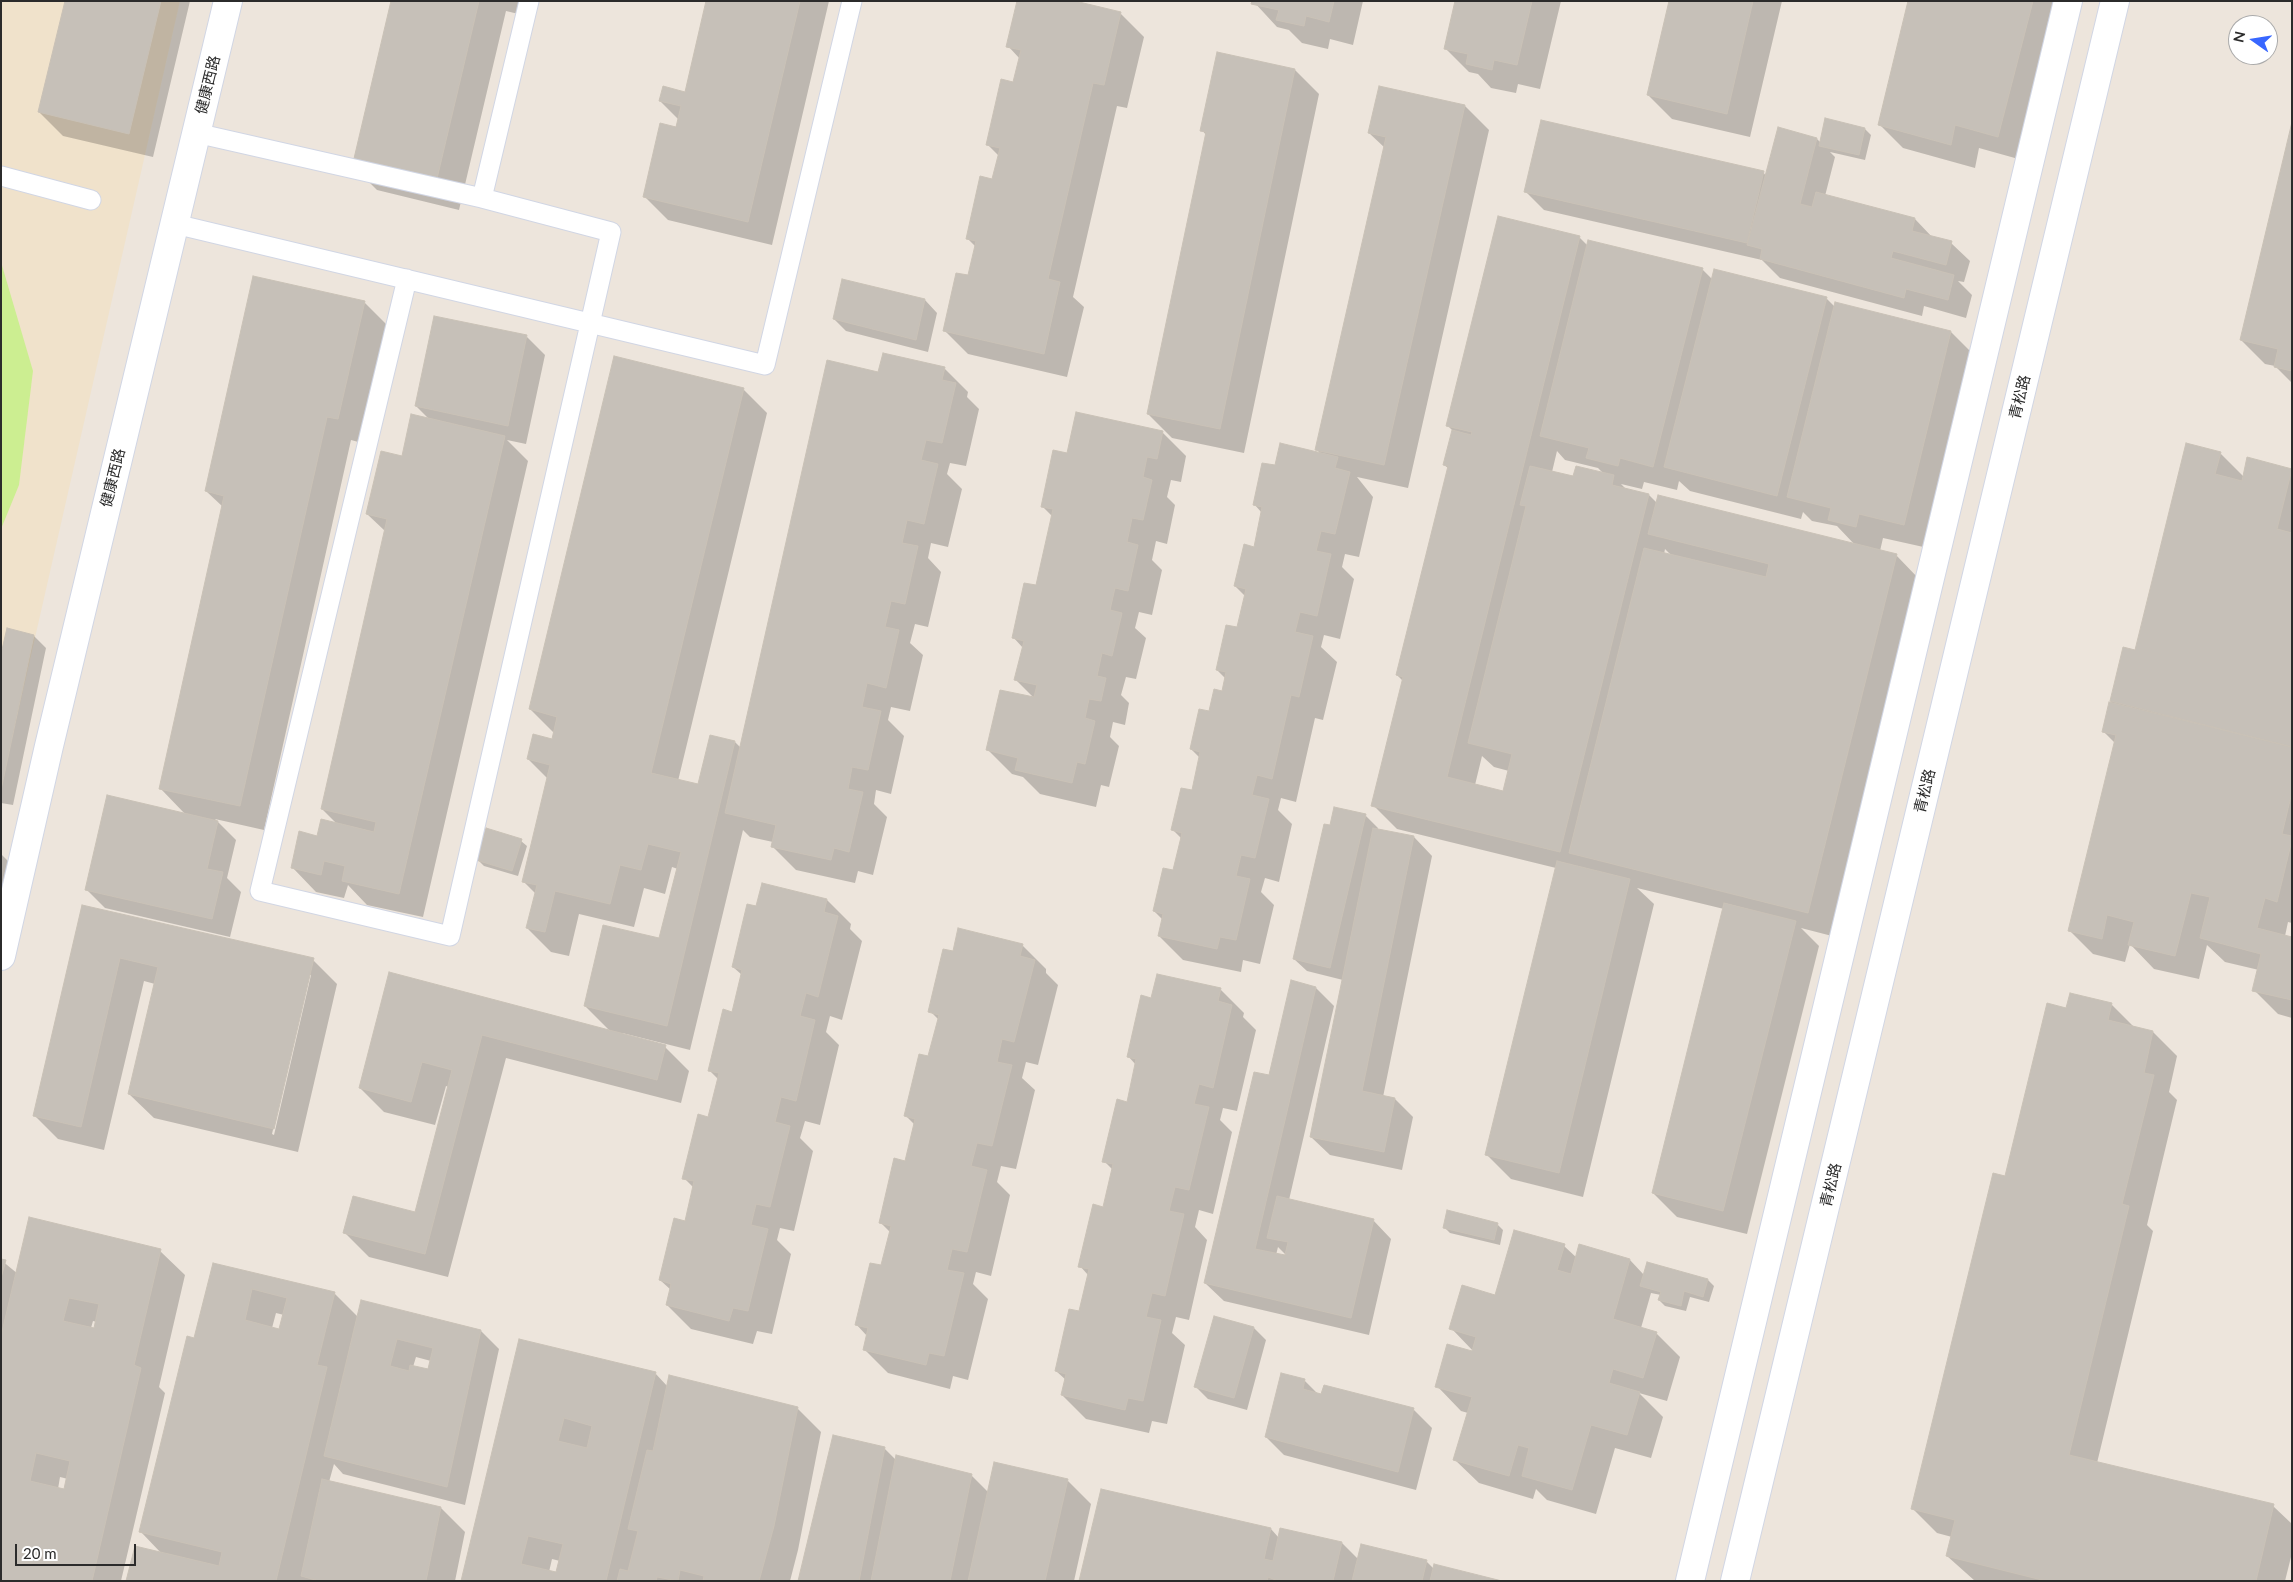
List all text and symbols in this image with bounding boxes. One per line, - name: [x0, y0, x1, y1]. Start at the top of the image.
- north arrow: [2228, 15, 2278, 65]
- text: N: [2229, 30, 2248, 44]
- street label: 健康西路: [192, 54, 224, 116]
- street label: 青松路: [2006, 373, 2034, 421]
- street label: 健康西路: [97, 447, 129, 509]
- street label: 青松路: [1911, 767, 1939, 815]
- street label: 青松路: [1817, 1161, 1845, 1209]
- scale bar: [18, 1534, 139, 1566]
- text: 20 m: [23, 1544, 57, 1562]

